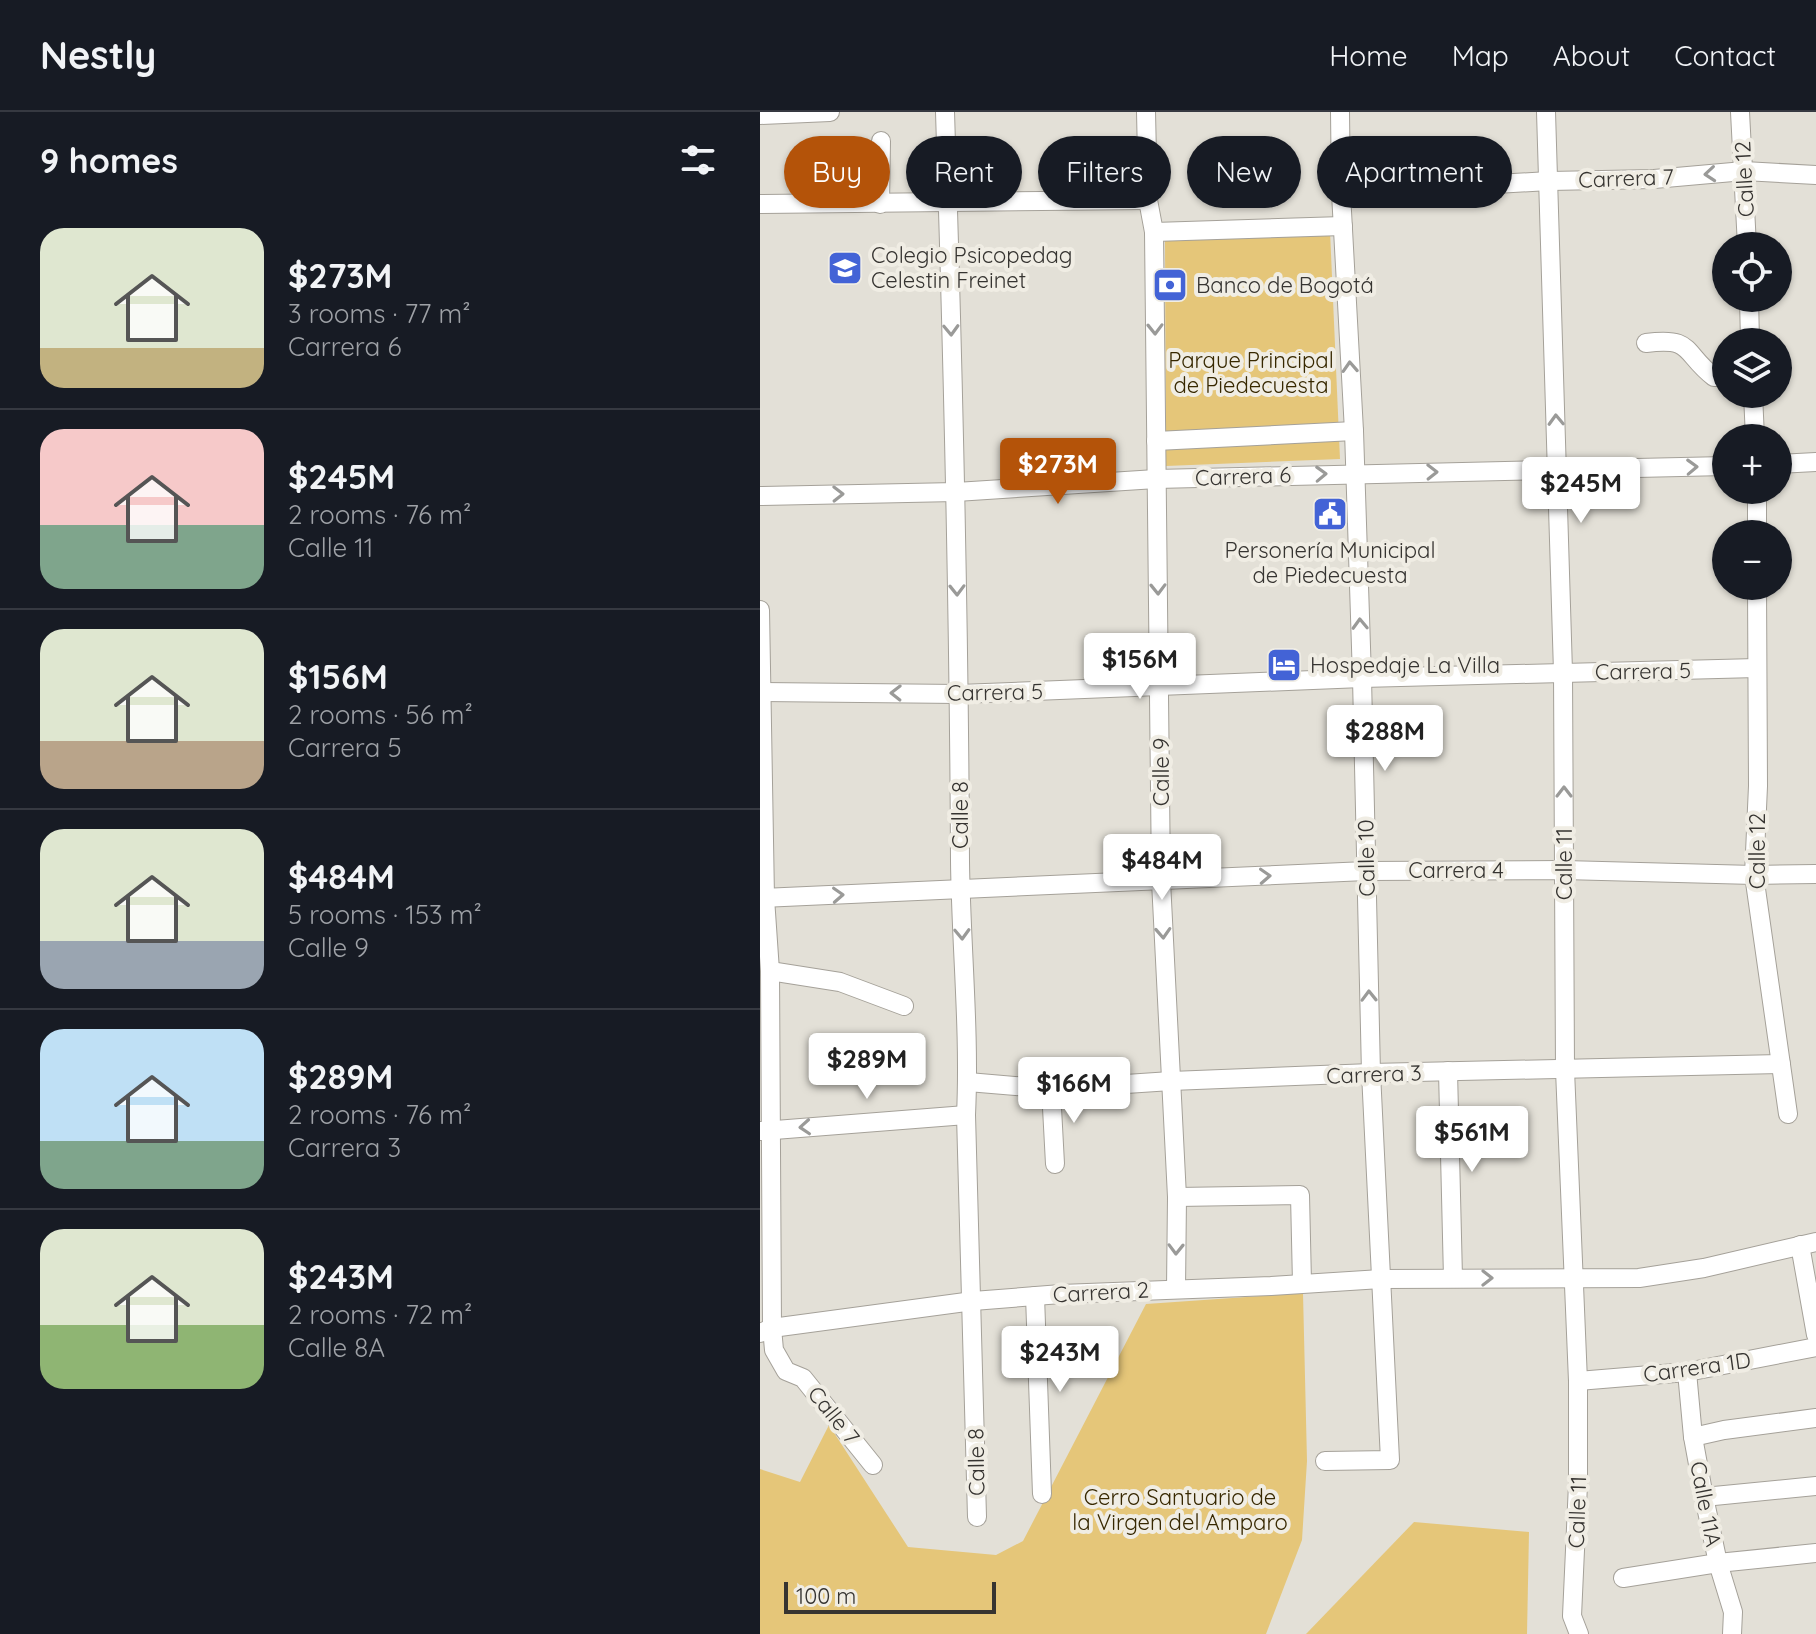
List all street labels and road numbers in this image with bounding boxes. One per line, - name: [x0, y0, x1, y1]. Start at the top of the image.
- street label: Calle 12: [1728, 140, 1760, 218]
- street label: Carrera 7: [1578, 162, 1674, 194]
- street label: Carrera 6: [1195, 460, 1292, 492]
- street label: Carrera 5: [1595, 656, 1691, 686]
- street label: Carrera 5: [947, 677, 1043, 707]
- street label: Calle 9: [1147, 738, 1175, 806]
- street label: Calle 8: [946, 781, 974, 849]
- street label: Calle 12: [1743, 813, 1771, 889]
- street label: Calle 10: [1351, 819, 1381, 897]
- street label: Calle 11: [1550, 828, 1578, 900]
- street label: Carrera 4: [1408, 856, 1504, 884]
- street label: Carrera 3: [1326, 1058, 1422, 1090]
- street label: Carrera 2: [1052, 1275, 1150, 1309]
- street label: Carrera 1D: [1642, 1346, 1752, 1388]
- street label: Calle 7: [802, 1380, 866, 1450]
- street label: Calle 8: [961, 1428, 991, 1496]
- street label: Calle 11A: [1684, 1459, 1728, 1549]
- street label: Calle 11: [1562, 1475, 1592, 1549]

